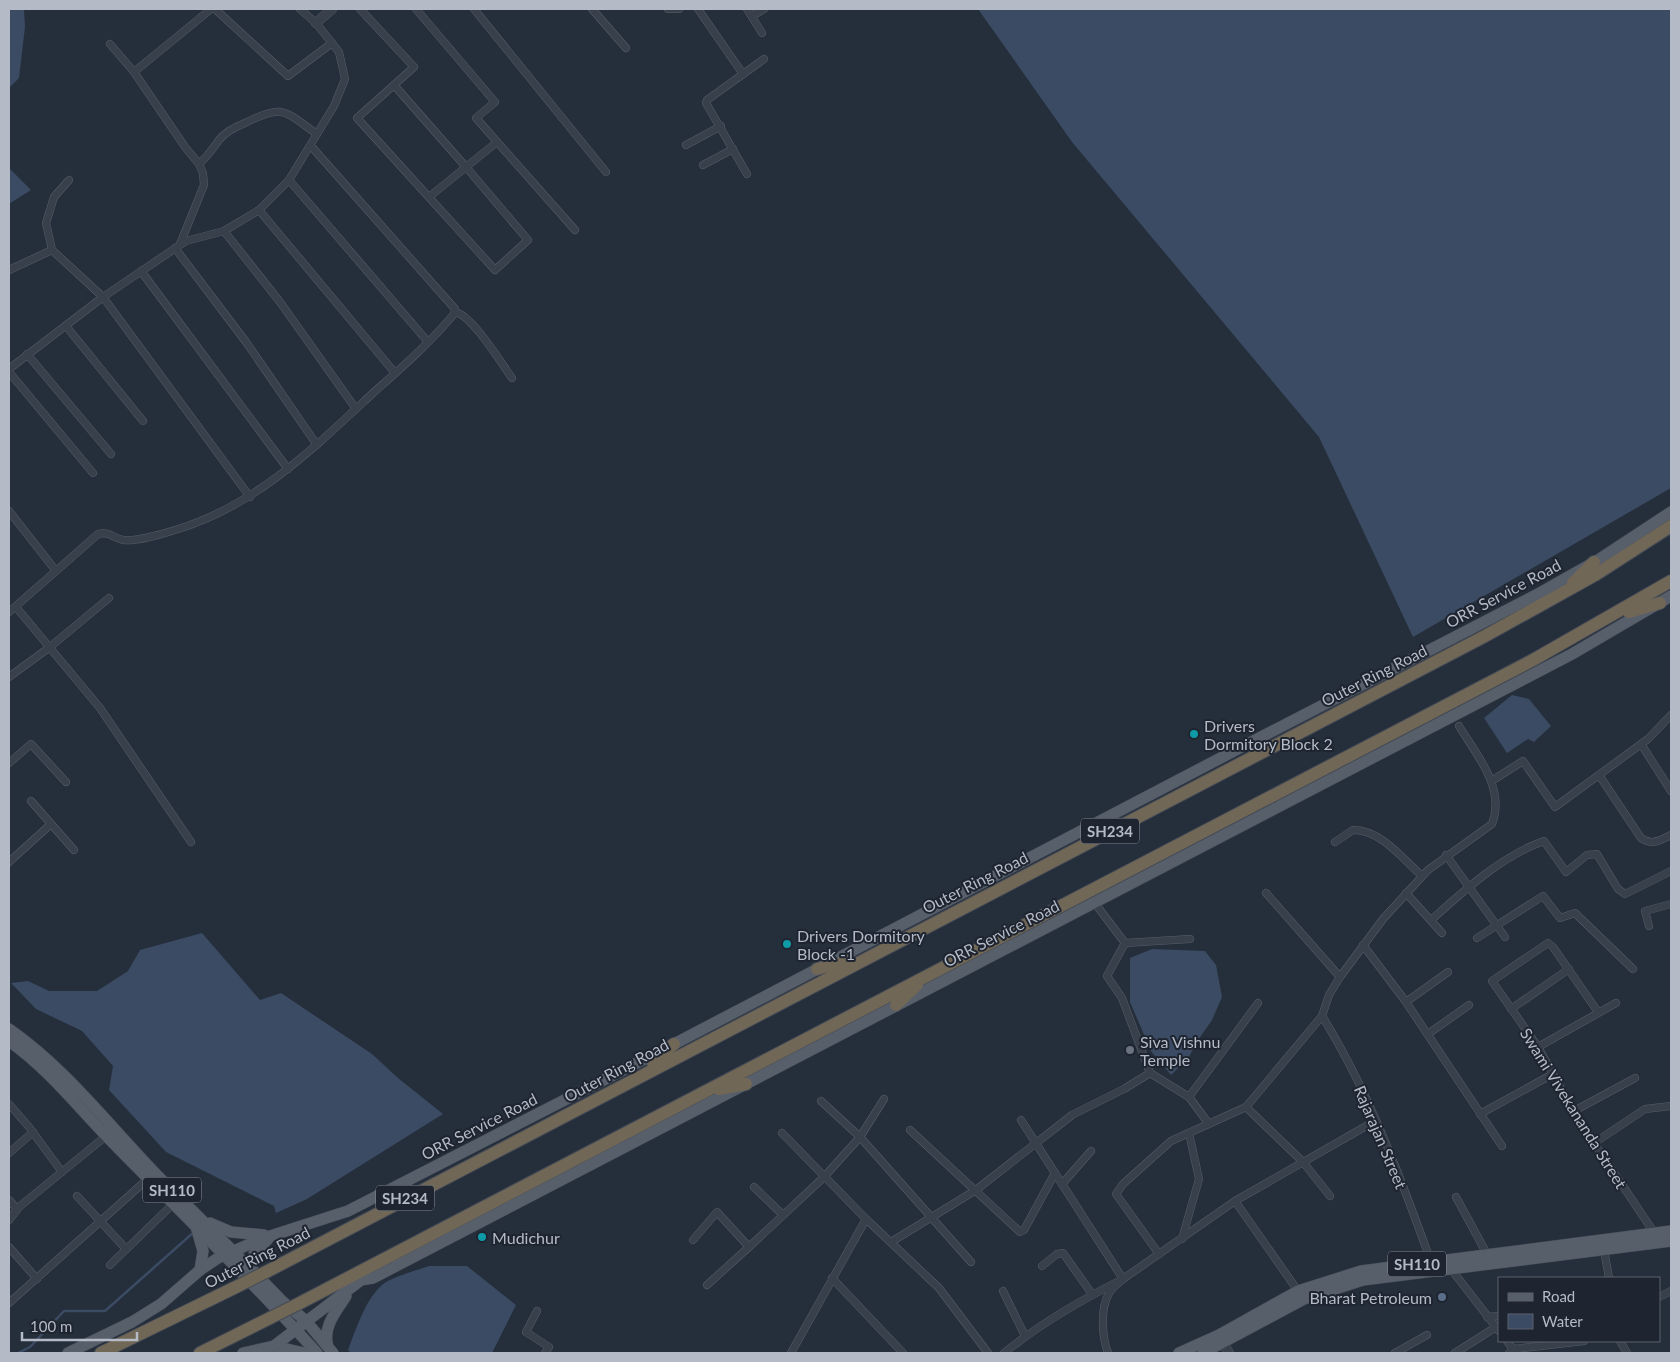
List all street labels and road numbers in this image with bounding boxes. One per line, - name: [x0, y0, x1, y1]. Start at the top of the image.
- street label: ORR Service Road: [1442, 555, 1564, 631]
- street label: Outer Ring Road: [1318, 640, 1430, 710]
- road number: SH234: [1081, 818, 1139, 844]
- street label: Outer Ring Road: [919, 847, 1031, 917]
- street label: ORR Service Road: [940, 896, 1062, 970]
- street label: Swami Vivekananda Street: [1517, 1024, 1631, 1192]
- street label: Outer Ring Road: [560, 1034, 672, 1106]
- street label: Rajarajan Street: [1351, 1083, 1411, 1192]
- street label: ORR Service Road: [418, 1089, 540, 1163]
- road number: SH110: [143, 1178, 201, 1202]
- road number: SH234: [376, 1186, 434, 1210]
- street label: Outer Ring Road: [201, 1222, 313, 1292]
- road number: SH110: [1388, 1252, 1446, 1276]

